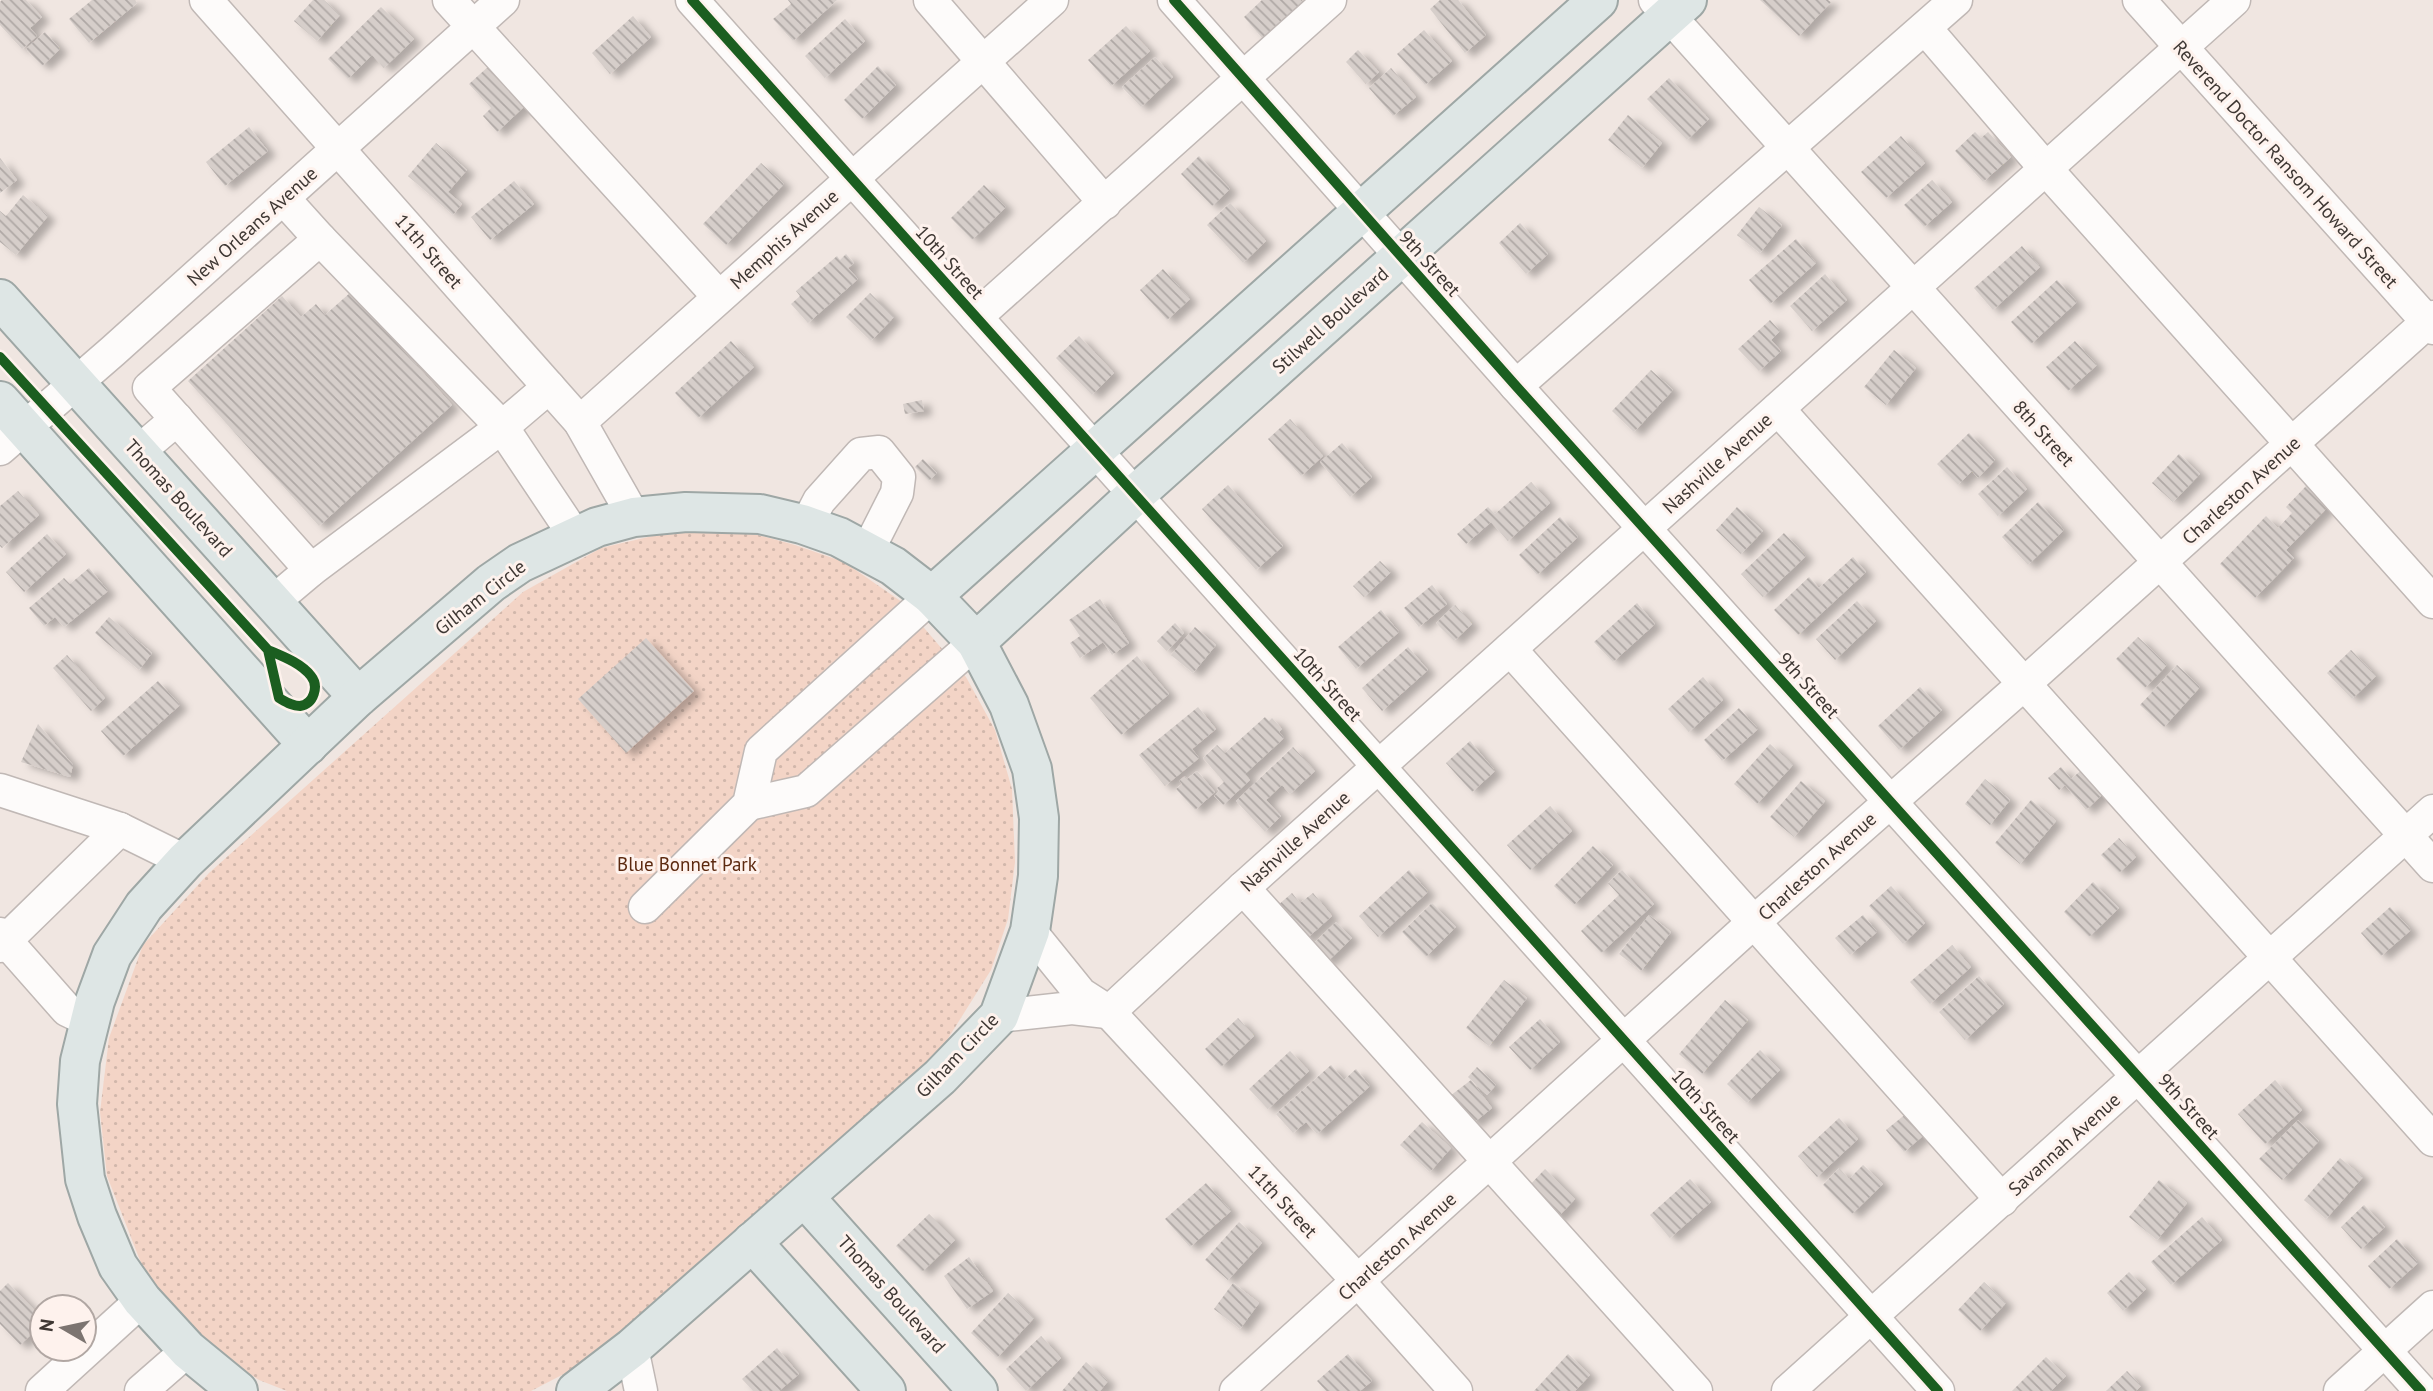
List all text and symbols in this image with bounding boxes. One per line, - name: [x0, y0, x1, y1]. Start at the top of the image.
- street label: Reverend Doctor Ransom Howard Street: [2168, 35, 2404, 293]
- street label: New Orleans Avenue: [182, 161, 322, 291]
- street label: Memphis Avenue: [725, 184, 843, 294]
- street label: 11th Street: [390, 209, 468, 294]
- street label: 10th Street: [911, 220, 990, 304]
- street label: 9th Street: [1394, 225, 1466, 301]
- street label: Stilwell Boulevard: [1267, 261, 1393, 379]
- street label: 8th Street: [2008, 395, 2080, 471]
- street label: Nashville Avenue: [1657, 407, 1777, 519]
- street label: Charleston Avenue: [2177, 431, 2305, 549]
- street label: Thomas Boulevard: [120, 434, 238, 562]
- street label: Gilham Circle: [430, 554, 530, 640]
- street label: 10th Street: [1289, 642, 1368, 726]
- street label: 9th Street: [1773, 647, 1845, 723]
- street label: Nashville Avenue: [1235, 785, 1355, 897]
- street label: Charleston Avenue: [1753, 807, 1881, 925]
- park label: Blue Bonnet Park: [617, 852, 757, 876]
- street label: Gilham Circle: [911, 1008, 1003, 1102]
- street label: 10th Street: [1667, 1064, 1746, 1148]
- street label: 9th Street: [2153, 1068, 2225, 1144]
- street label: Savannah Avenue: [2003, 1087, 2125, 1201]
- street label: 11th Street: [1243, 1159, 1323, 1243]
- street label: Charleston Avenue: [1333, 1187, 1461, 1305]
- street label: Thomas Boulevard: [833, 1230, 951, 1358]
- north arrow: [28, 1293, 98, 1363]
- text: N: [33, 1317, 59, 1333]

